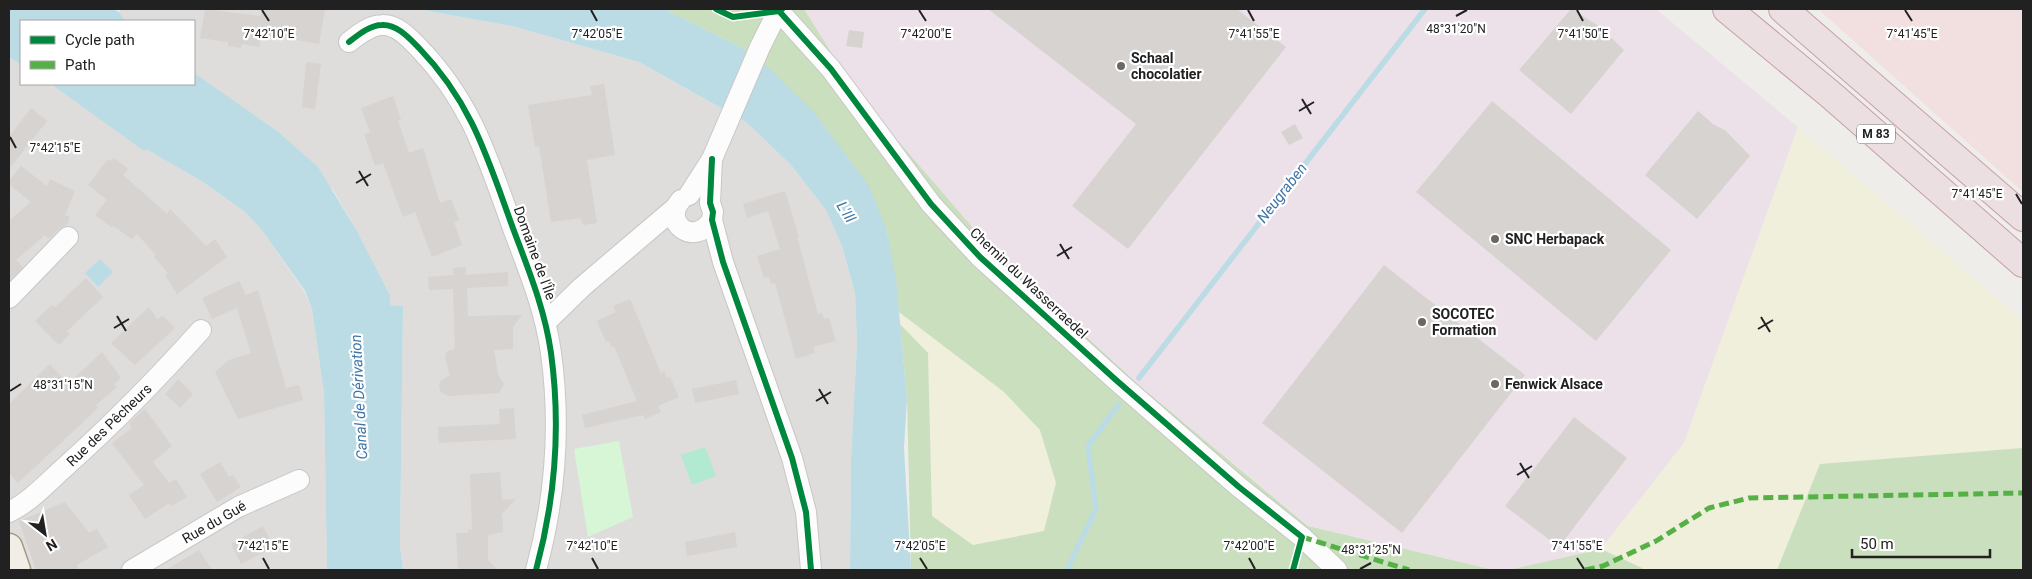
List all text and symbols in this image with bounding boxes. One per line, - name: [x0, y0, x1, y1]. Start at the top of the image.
- legend: [20, 20, 195, 85]
- text: 48°31'20"N: [1426, 22, 1486, 36]
- text: 7°42'10"E: [244, 27, 295, 41]
- text: 7°42'05"E: [572, 27, 623, 41]
- text: 7°42'00"E: [901, 27, 952, 41]
- text: 7°41'55"E: [1229, 27, 1280, 41]
- text: 7°41'50"E: [1558, 27, 1609, 41]
- text: 7°41'45"E: [1887, 27, 1938, 41]
- text: Cycle path: [65, 31, 135, 49]
- place label: Schaal chocolatier: [1131, 50, 1202, 82]
- text: Path: [65, 56, 96, 74]
- marker: Schaal chocolatier: [1115, 60, 1127, 72]
- road number: M 83: [1857, 125, 1895, 144]
- text: 7°42'15"E: [30, 141, 81, 155]
- water label: Neugraben: [1253, 160, 1311, 226]
- text: 7°41'45"E: [1952, 187, 2003, 201]
- water label: L'Ill: [833, 198, 860, 226]
- street label: Domaine de l'Île: [511, 204, 560, 302]
- street label: Chemin du Wasserraedel: [967, 224, 1091, 342]
- place label: SNC Herbapack: [1505, 231, 1605, 247]
- marker: SNC Herbapack: [1489, 233, 1501, 245]
- place label: SOCOTEC Formation: [1432, 306, 1497, 338]
- marker: SOCOTEC Formation: [1416, 316, 1428, 328]
- water label: Canal de Dérivation: [347, 334, 371, 460]
- place label: Fenwick Alsace: [1505, 376, 1603, 392]
- text: 48°31'15"N: [33, 378, 93, 392]
- marker: Fenwick Alsace: [1489, 378, 1501, 390]
- street label: Rue des Pêcheurs: [63, 380, 155, 470]
- street label: Rue du Gué: [179, 497, 249, 547]
- north arrow: [20, 509, 70, 559]
- scale bar: [1852, 526, 1990, 558]
- text: 50 m: [1860, 535, 1894, 553]
- text: N: [43, 536, 60, 555]
- text: 7°42'15"E: [238, 539, 289, 553]
- text: 7°42'10"E: [567, 539, 618, 553]
- text: 7°42'05"E: [895, 539, 946, 553]
- text: 7°42'00"E: [1224, 539, 1275, 553]
- text: 7°41'55"E: [1552, 539, 1603, 553]
- text: 48°31'25"N: [1341, 543, 1401, 557]

